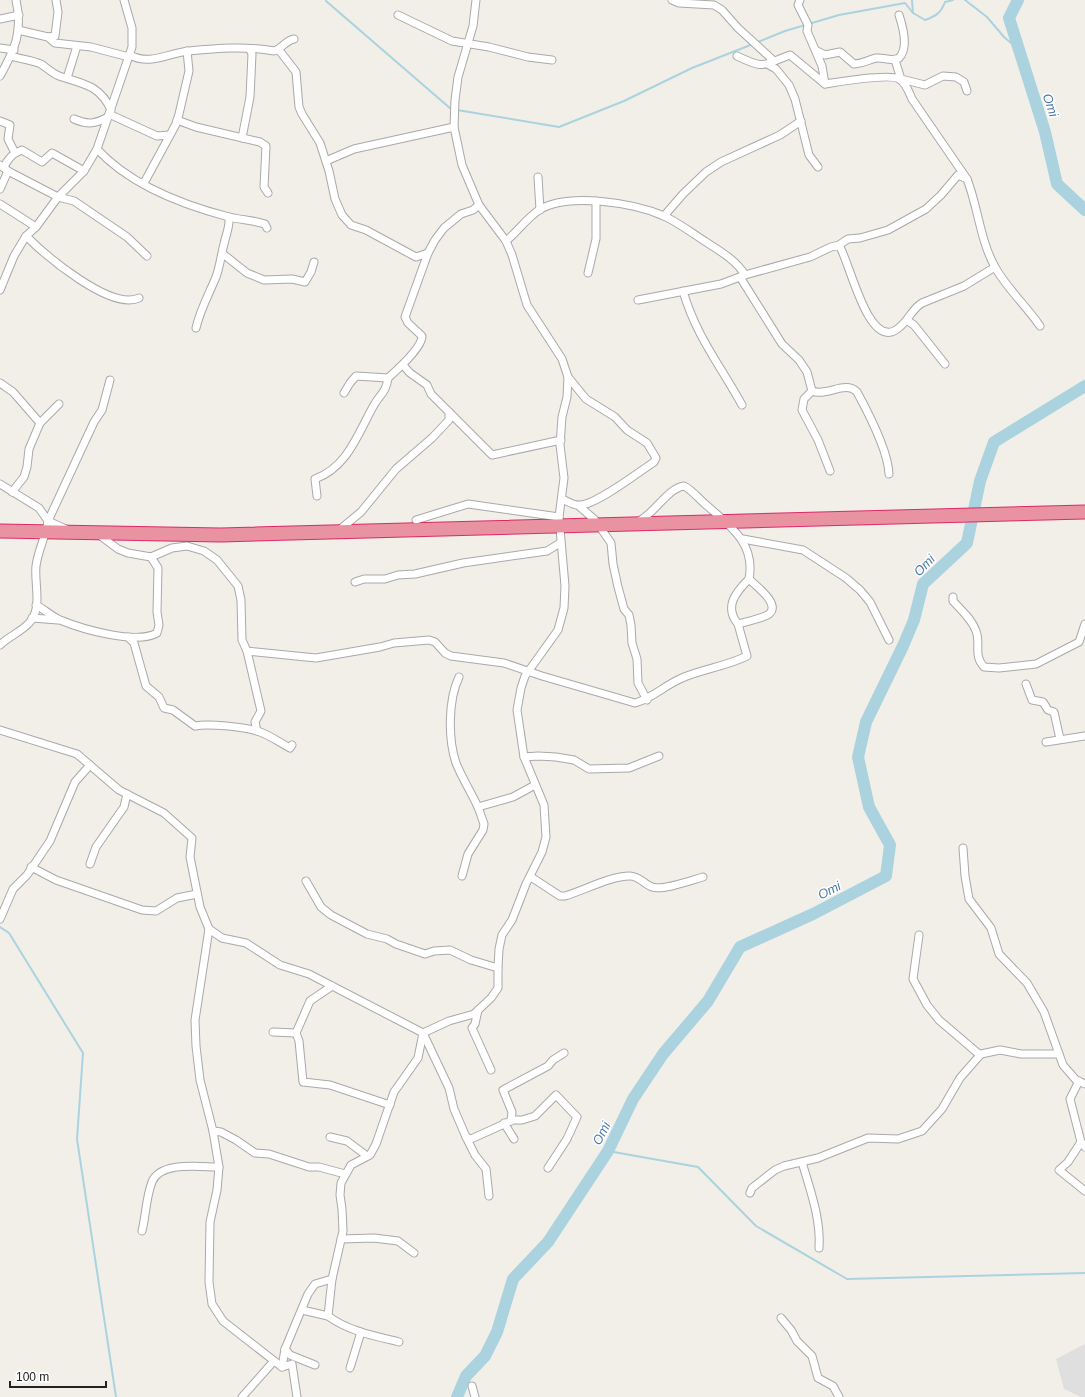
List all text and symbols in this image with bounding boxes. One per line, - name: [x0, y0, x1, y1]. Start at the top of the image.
- water label: Omi: [1040, 91, 1062, 120]
- water label: Omi: [911, 551, 939, 579]
- water label: Omi: [815, 878, 844, 903]
- water label: Omi: [589, 1118, 614, 1147]
- scale bar: [10, 1363, 106, 1389]
- text: 100 m: [16, 1370, 49, 1384]

